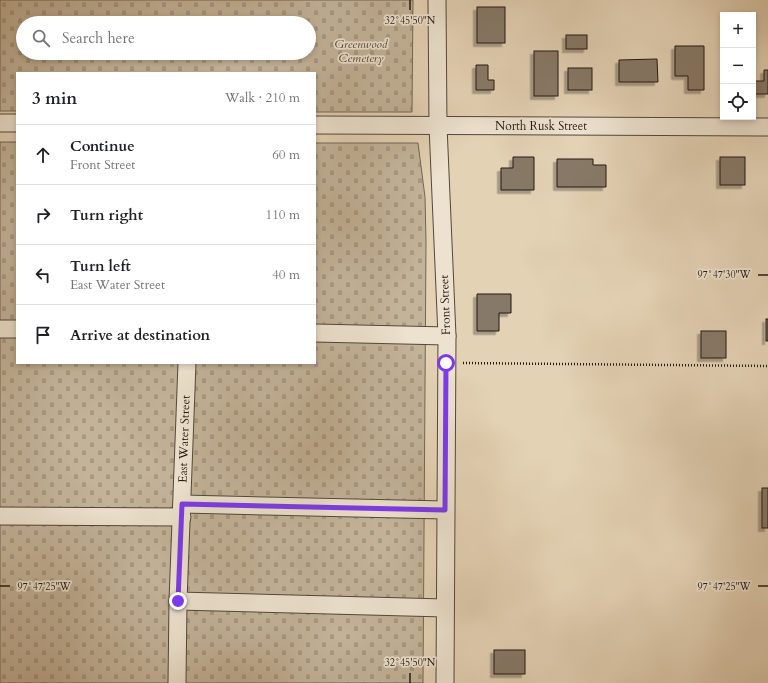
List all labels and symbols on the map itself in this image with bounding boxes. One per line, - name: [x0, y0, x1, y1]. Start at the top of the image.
- text: 32°45'50"N: [385, 14, 436, 28]
- park label: Greenwood Cemetery: [334, 36, 389, 66]
- street label: North Rusk Street: [495, 118, 587, 134]
- text: 97°47'30"W: [697, 268, 752, 282]
- street label: Front Street: [436, 274, 454, 335]
- route start: [437, 354, 455, 372]
- street label: East Water Street: [174, 395, 194, 483]
- text: 97°47'25"W: [17, 580, 72, 594]
- text: 97°47'25"W: [697, 580, 752, 594]
- route end: [169, 592, 187, 610]
- text: 32°45'50"N: [385, 656, 436, 670]

